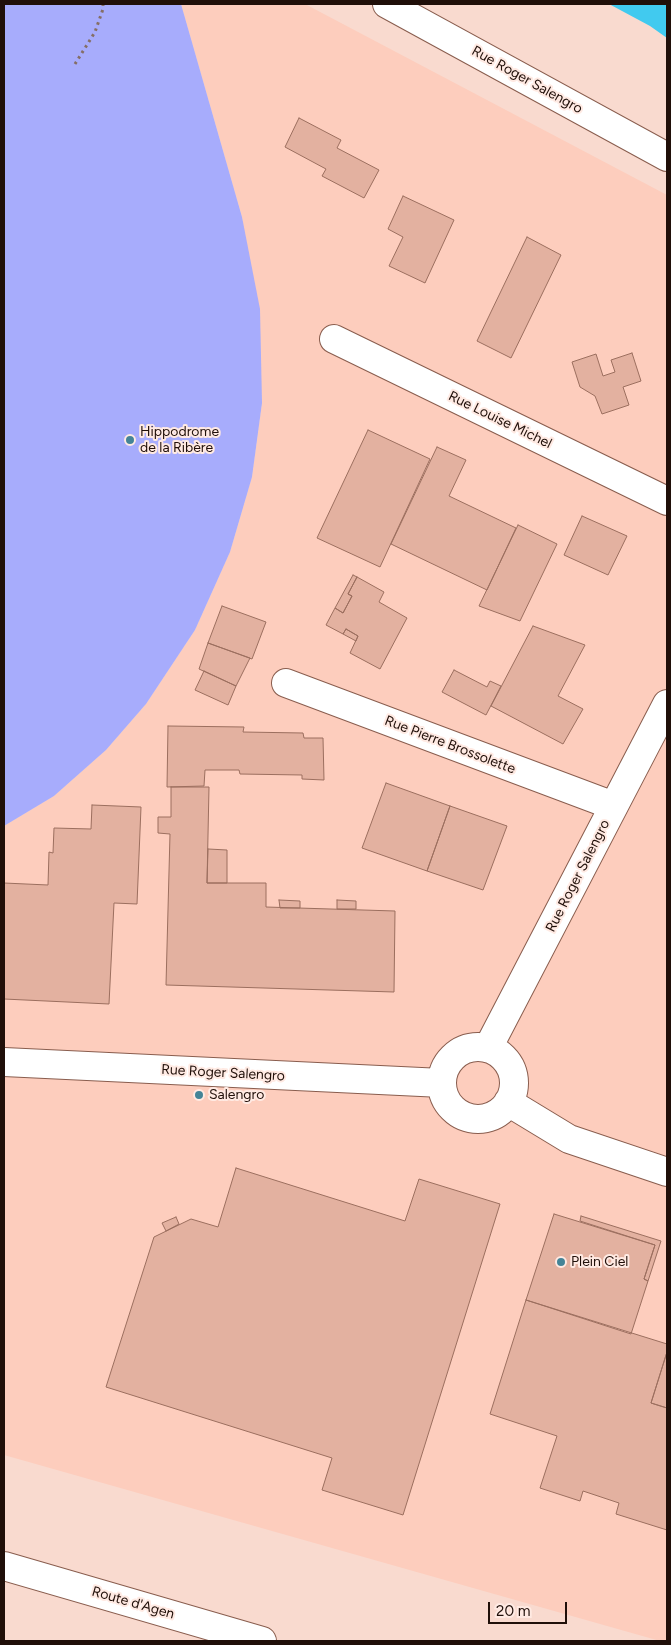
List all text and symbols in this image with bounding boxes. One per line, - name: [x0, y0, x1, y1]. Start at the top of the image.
- street label: Rue Roger Salengro: [469, 43, 585, 117]
- street label: Rue Louise Michel: [446, 388, 554, 452]
- place label: Hippodrome de la Ribère: [140, 424, 219, 457]
- marker: Hippodrome de la Ribère: [124, 434, 136, 446]
- street label: Rue Pierre Brossolette: [382, 712, 518, 778]
- street label: Rue Roger Salengro: [542, 817, 614, 935]
- street label: Rue Roger Salengro: [161, 1061, 285, 1085]
- place label: Salengro: [209, 1087, 264, 1103]
- marker: Salengro: [193, 1089, 205, 1101]
- place label: Plein Ciel: [571, 1254, 628, 1270]
- marker: Plein Ciel: [555, 1256, 567, 1268]
- street label: Route d'Agen: [90, 1583, 176, 1623]
- scale bar: [491, 1592, 570, 1624]
- text: 20 m: [496, 1602, 530, 1620]

